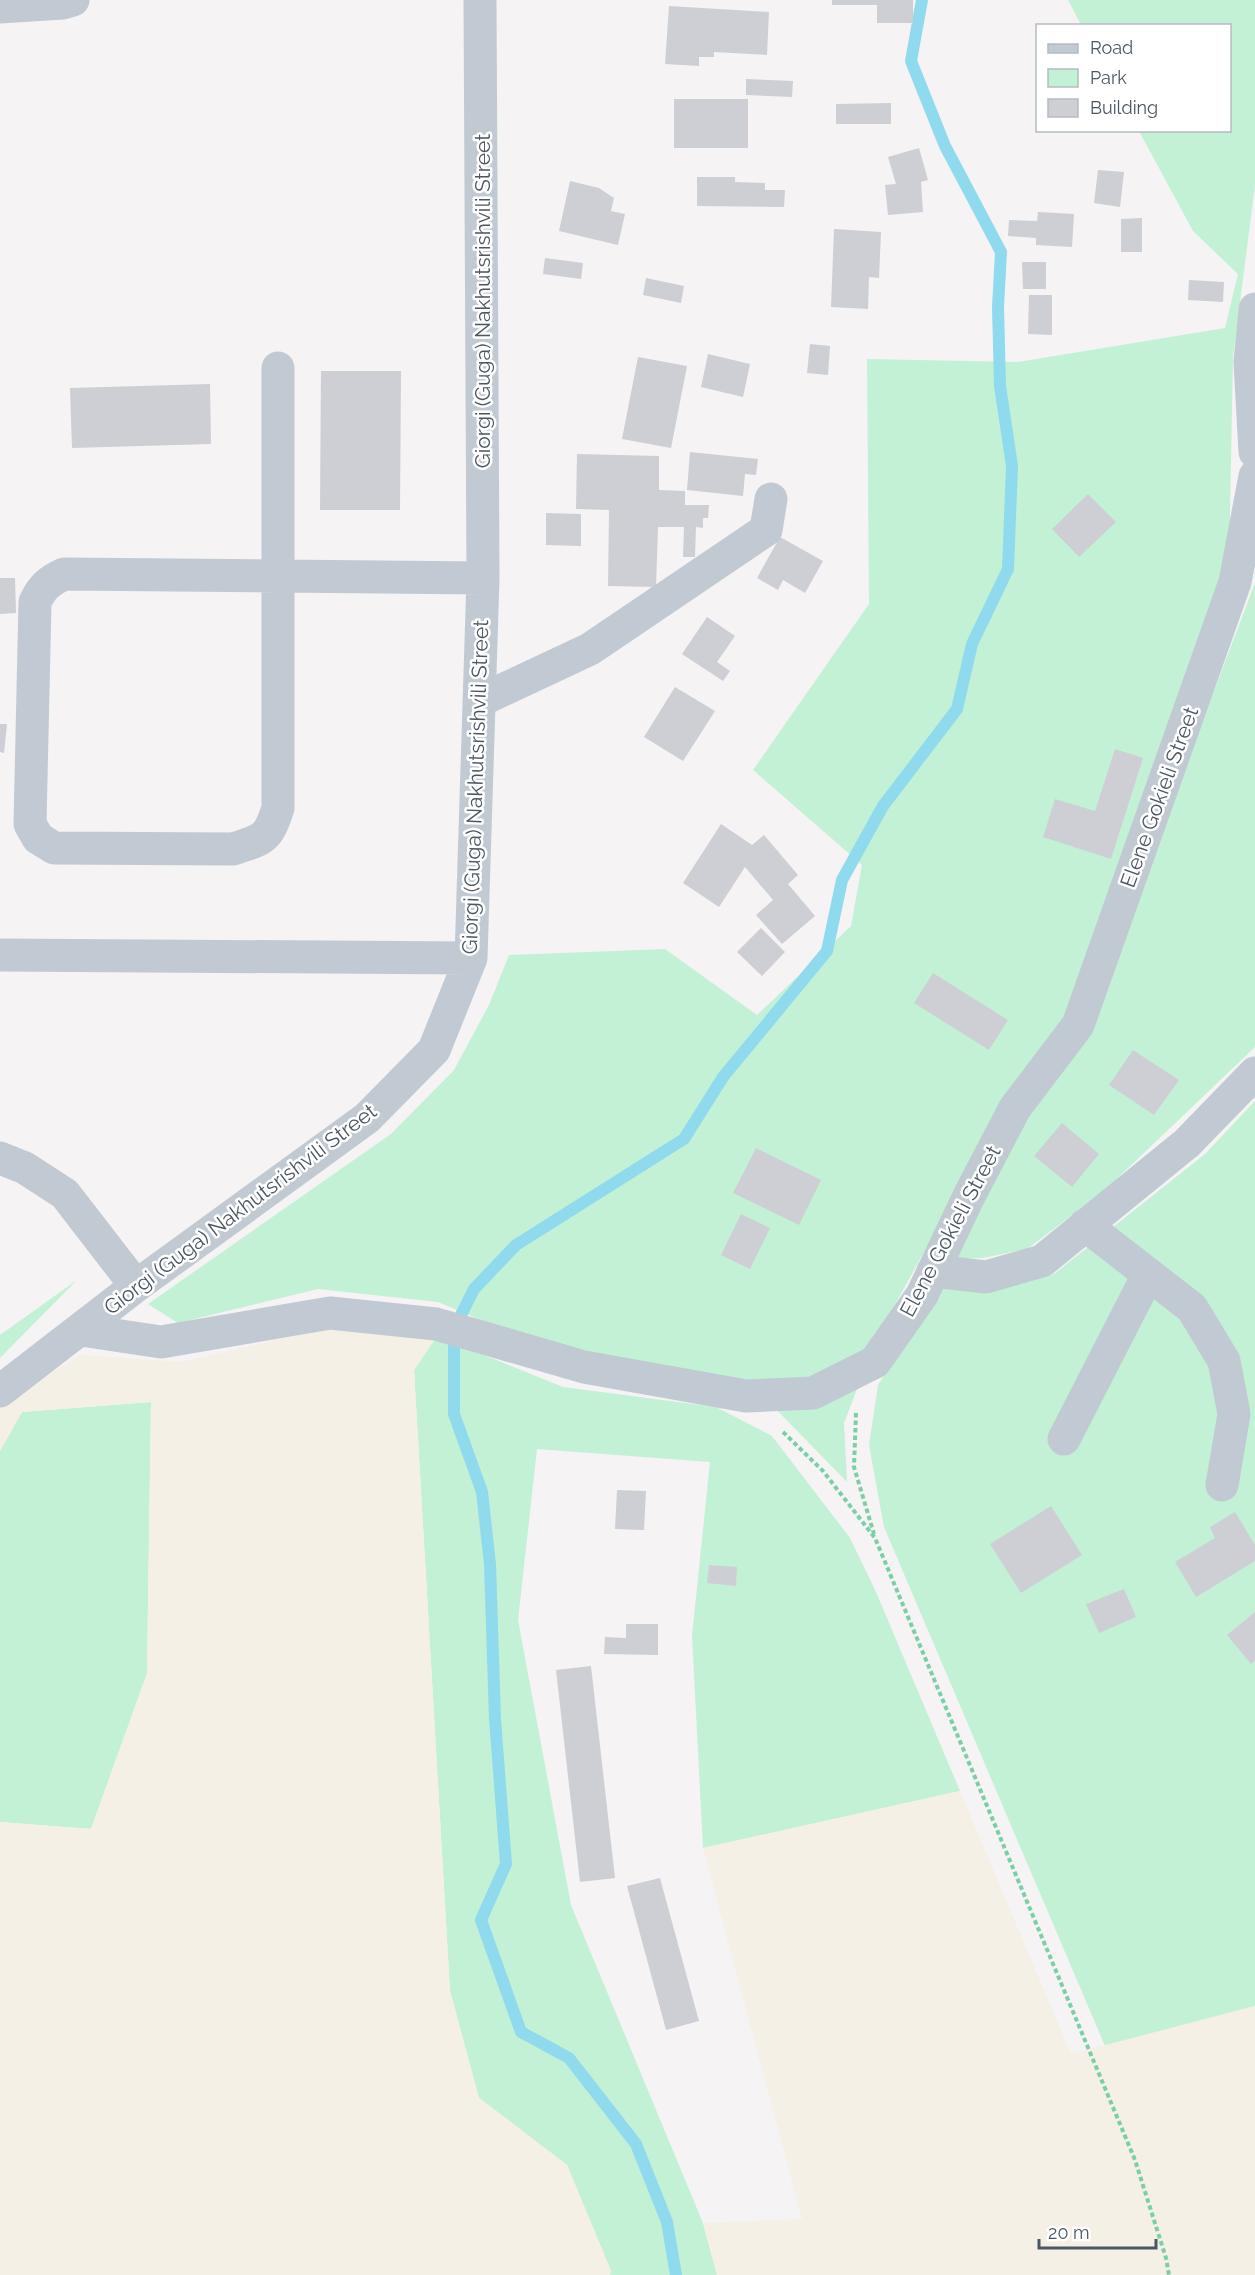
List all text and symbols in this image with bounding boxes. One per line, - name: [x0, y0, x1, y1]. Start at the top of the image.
- legend: [1036, 24, 1231, 132]
- text: Road: [1090, 37, 1133, 58]
- text: Park: [1090, 67, 1127, 88]
- text: Building: [1090, 97, 1158, 118]
- street label: Giorgi (Guga) Nakhutsrishvili Street: [470, 134, 495, 468]
- street label: Giorgi (Guga) Nakhutsrishvili Street: [457, 619, 493, 955]
- street label: Elene Gokieli Street: [1115, 703, 1203, 891]
- street label: Giorgi (Guga) Nakhutsrishvili Street: [99, 1098, 381, 1320]
- street label: Elene Gokieli Street: [894, 1141, 1006, 1321]
- scale bar: [1039, 2212, 1156, 2250]
- text: 20 m: [1048, 2222, 1090, 2243]

